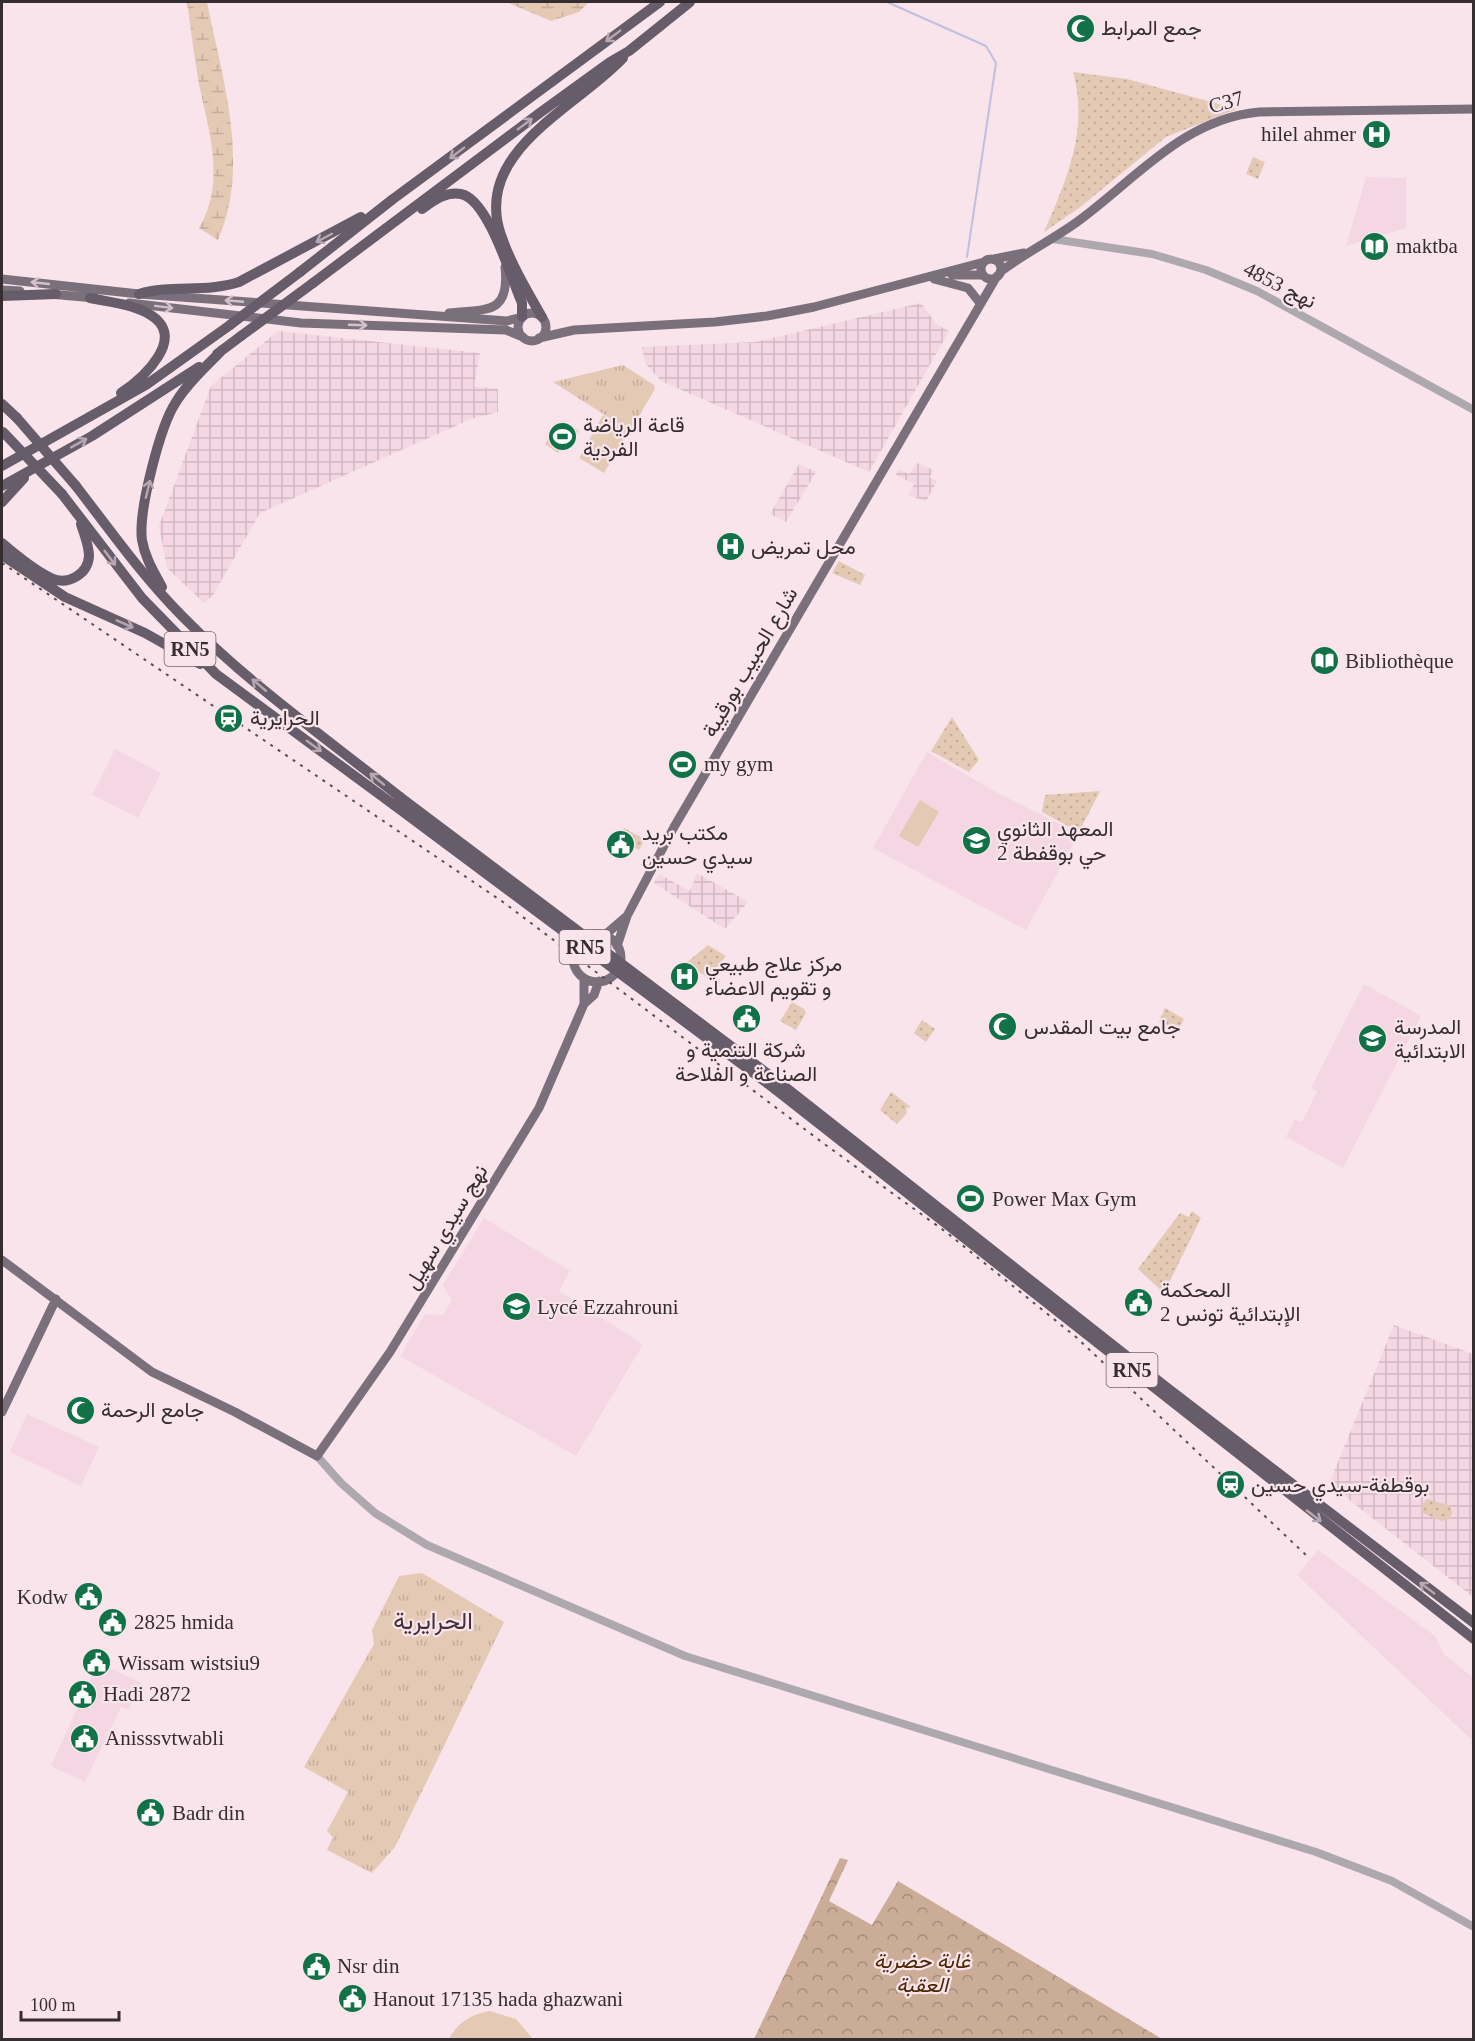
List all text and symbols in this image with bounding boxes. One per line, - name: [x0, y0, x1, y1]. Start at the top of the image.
- mosque icon: جمع المرابط: [1064, 12, 1096, 44]
- place label: جمع المرابط: [1101, 16, 1202, 42]
- one-way arrow: [606, 30, 622, 43]
- street label: C37: [1206, 86, 1246, 118]
- one-way arrow: [516, 118, 532, 131]
- hospital icon: hilel ahmer: [1361, 118, 1393, 150]
- place label: hilel ahmer: [1261, 122, 1356, 146]
- one-way arrow: [449, 146, 465, 159]
- library icon: maktba: [1359, 230, 1391, 262]
- one-way arrow: [316, 232, 333, 244]
- place label: maktba: [1396, 234, 1458, 258]
- street label: نهج 4853: [1239, 257, 1320, 315]
- one-way arrow: [30, 277, 50, 288]
- one-way arrow: [224, 296, 244, 307]
- one-way arrow: [154, 302, 173, 313]
- one-way arrow: [348, 319, 368, 331]
- place label: قاعة الرياضة الفردية: [583, 413, 685, 462]
- sports icon: قاعة الرياضة الفردية: [546, 421, 578, 453]
- one-way arrow: [70, 437, 87, 449]
- one-way arrow: [143, 480, 155, 499]
- hospital icon: محل تمريض: [714, 531, 746, 563]
- place label: محل تمريض: [751, 535, 856, 560]
- one-way arrow: [104, 549, 116, 565]
- street label: شارع الحبيب بورقيبة: [697, 583, 804, 742]
- one-way arrow: [116, 619, 134, 630]
- road number: RN5: [164, 632, 216, 666]
- library icon: Bibliothèque: [1308, 645, 1340, 677]
- place label: Bibliothèque: [1345, 649, 1454, 673]
- one-way arrow: [252, 678, 267, 692]
- station icon: الحرايرية: [213, 702, 245, 734]
- place label: الحرايرية: [250, 706, 320, 731]
- one-way arrow: [306, 739, 322, 752]
- sports icon: my gym: [667, 748, 699, 780]
- place label: my gym: [704, 752, 773, 776]
- one-way arrow: [369, 773, 385, 786]
- place label: المعهد الثانوي حي بوقفطة 2: [997, 817, 1113, 870]
- place label: مكتب بريد سيدي حسين: [642, 821, 753, 874]
- school or university icon: المعهد الثانوي حي بوقفطة 2: [960, 825, 992, 857]
- public building icon: مكتب بريد سيدي حسين: [605, 829, 637, 861]
- road number: RN5: [560, 930, 610, 964]
- place label: مركز علاج طبيعي و تقويم الاعضاء: [705, 952, 842, 1002]
- hospital icon: مركز علاج طبيعي و تقويم الاعضاء: [668, 960, 700, 992]
- public building icon: شركة التنمية و الصناعة و الفلاحة: [730, 1003, 762, 1035]
- mosque icon: جامع بيت المقدس: [987, 1011, 1019, 1043]
- place label: جامع بيت المقدس: [1024, 1015, 1181, 1041]
- place label: المدرسة الابتدائية: [1394, 1015, 1466, 1063]
- school or university icon: المدرسة الابتدائية: [1357, 1023, 1389, 1055]
- place label: شركة التنمية و الصناعة و الفلاحة: [675, 1038, 817, 1087]
- street label: نهج سيدي سهيل: [399, 1160, 497, 1296]
- sports icon: Power Max Gym: [955, 1183, 987, 1215]
- place label: Power Max Gym: [992, 1187, 1137, 1211]
- place label: المحكمة الإبتدائية تونس 2: [1160, 1278, 1300, 1328]
- public building icon: المحكمة الإبتدائية تونس 2: [1123, 1286, 1155, 1318]
- school or university icon: Lycé Ezzahrouni: [500, 1291, 532, 1323]
- place label: Lycé Ezzahrouni: [537, 1295, 679, 1319]
- road number: RN5: [1106, 1353, 1158, 1387]
- mosque icon: جامع الرحمة: [64, 1394, 96, 1426]
- place label: جامع الرحمة: [101, 1398, 204, 1424]
- station icon: بوقطفة-سيدي حسين: [1214, 1469, 1246, 1501]
- place label: بوقطفة-سيدي حسين: [1251, 1473, 1429, 1502]
- one-way arrow: [1306, 1509, 1322, 1522]
- public building icon: Kodw: [73, 1581, 105, 1613]
- one-way arrow: [1419, 1581, 1435, 1594]
- place label: Kodw: [17, 1585, 69, 1609]
- public building icon: 2825 hmida: [97, 1606, 129, 1638]
- district label: الحرايرية: [393, 1608, 473, 1636]
- place label: 2825 hmida: [134, 1610, 234, 1634]
- public building icon: Wissam wistsiu9: [81, 1647, 113, 1679]
- place label: Wissam wistsiu9: [118, 1651, 260, 1675]
- public building icon: Hadi 2872: [66, 1678, 98, 1710]
- place label: Hadi 2872: [103, 1682, 191, 1706]
- public building icon: Anisssvtwabli: [68, 1722, 100, 1754]
- place label: Anisssvtwabli: [105, 1726, 224, 1750]
- public building icon: Badr din: [135, 1797, 167, 1829]
- place label: Badr din: [172, 1801, 245, 1825]
- park label: غابة حضرية العقبة: [874, 1949, 971, 1997]
- public building icon: Nsr din: [300, 1950, 332, 1982]
- place label: Nsr din: [337, 1954, 400, 1978]
- public building icon: Hanout 17135 hada ghazwani: [336, 1983, 368, 2015]
- scale bar: [21, 1984, 118, 2022]
- place label: Hanout 17135 hada ghazwani: [373, 1987, 623, 2011]
- text: 100 m: [30, 1995, 76, 2015]

